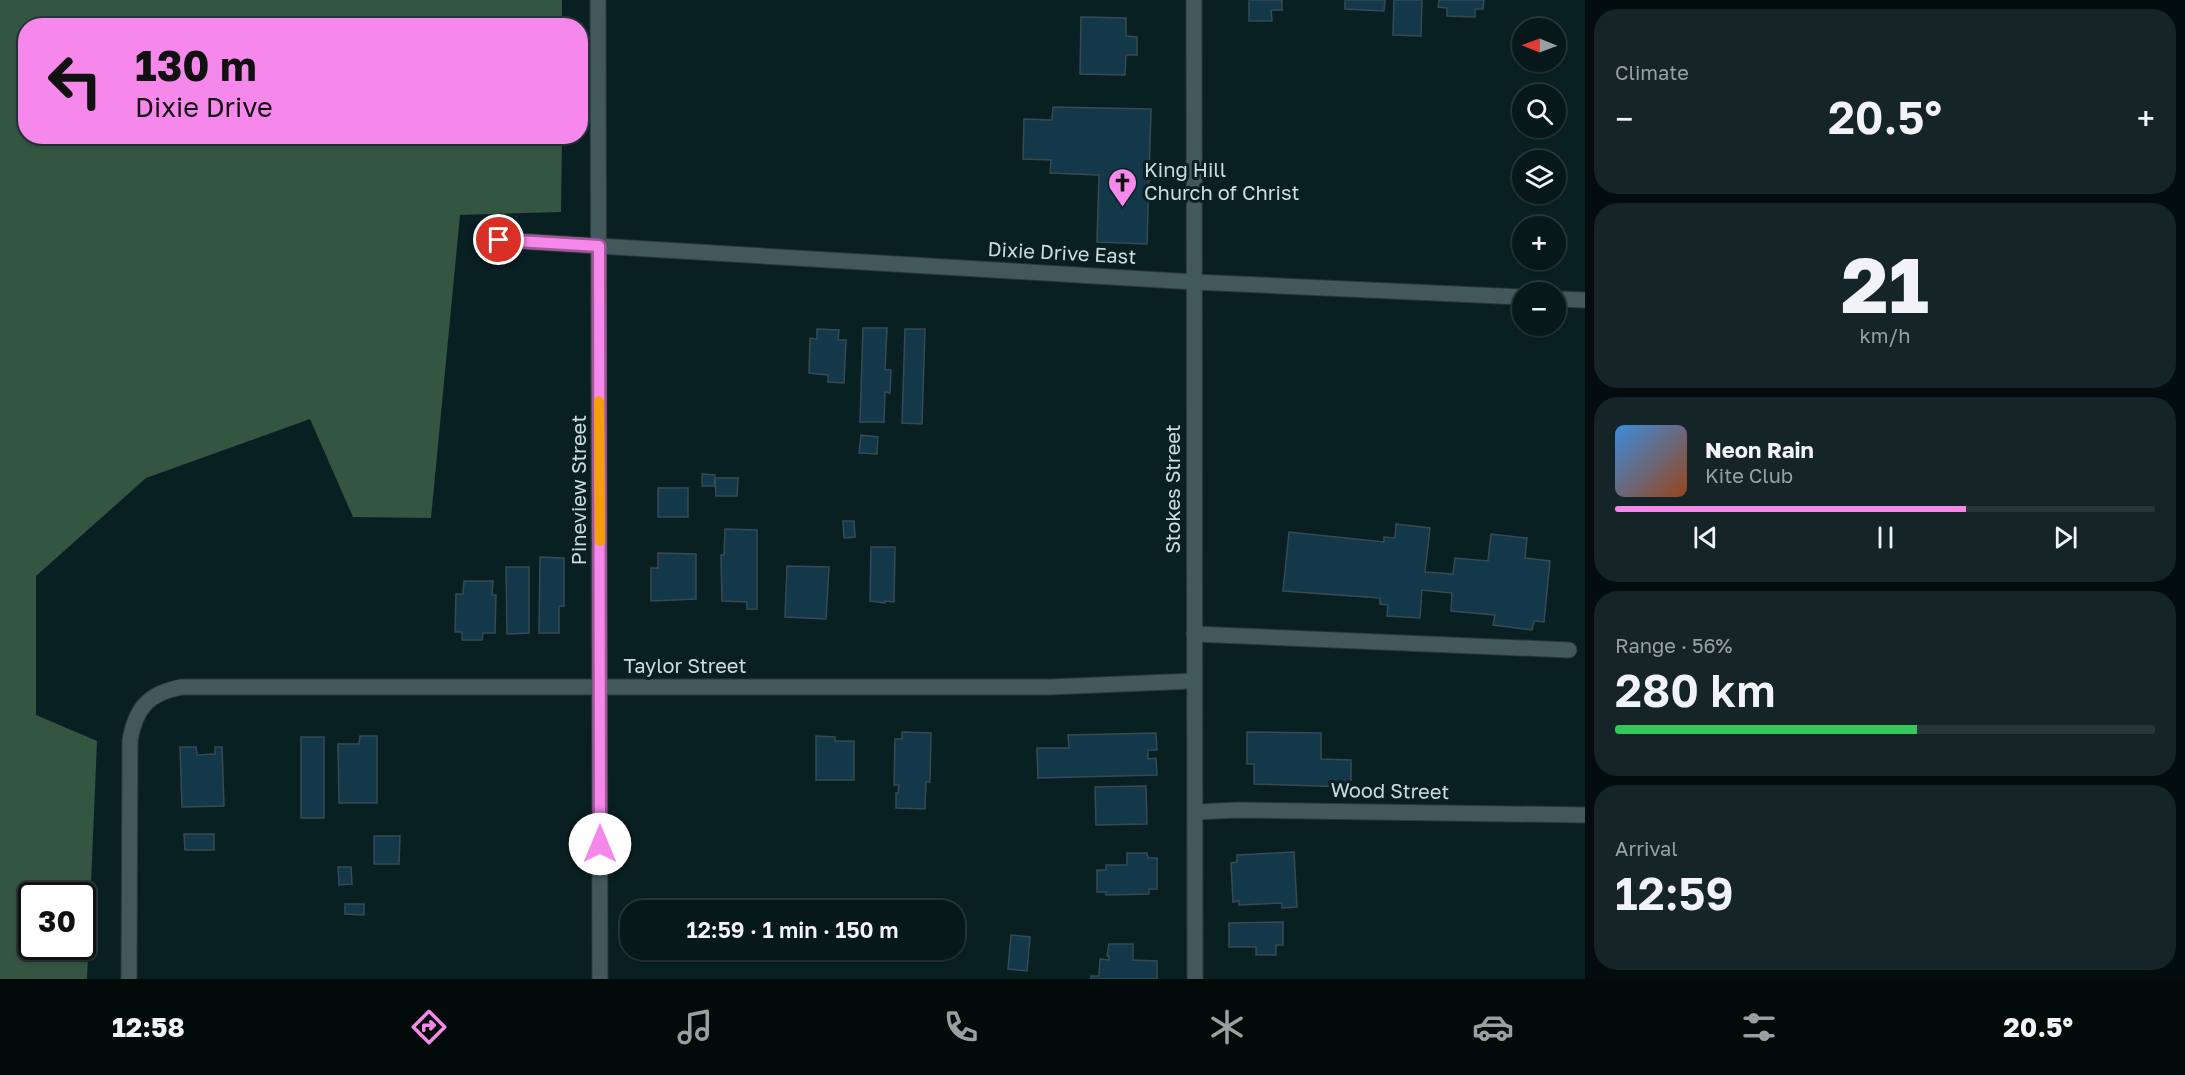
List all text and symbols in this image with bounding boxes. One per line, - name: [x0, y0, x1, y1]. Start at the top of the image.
- north arrow: [1512, 18, 1566, 72]
- map controls: [1512, 18, 1566, 336]
- text: 130 m: [135, 40, 257, 90]
- icon: left: [36, 42, 114, 120]
- text: Climate: [1615, 60, 1689, 84]
- button: search: [1512, 84, 1566, 138]
- text: 20.5°: [1828, 90, 1942, 144]
- text: Dixie Drive: [135, 91, 273, 123]
- text: −: [1615, 99, 1633, 138]
- text: +: [2137, 99, 2155, 138]
- button: layers: [1512, 150, 1566, 204]
- place label: King Hill Church of Christ: [1144, 157, 1300, 204]
- church icon: King Hill Church of Christ: [1107, 166, 1139, 208]
- pin: [473, 214, 524, 265]
- button: +: [1512, 216, 1566, 270]
- icon: arrive: [482, 223, 515, 256]
- street label: Dixie Drive East: [987, 236, 1137, 268]
- text: 21: [1841, 237, 1929, 330]
- button: −: [1512, 282, 1566, 336]
- text: km/h: [1860, 323, 1910, 347]
- street label: Pineview Street: [566, 415, 590, 565]
- street label: Stokes Street: [1160, 424, 1184, 554]
- text: Neon Rain: [1705, 436, 1814, 463]
- text: Kite Club: [1705, 463, 1793, 487]
- icon: previous: [1689, 521, 1722, 554]
- icon: pause: [1869, 521, 1902, 554]
- icon: next: [2049, 521, 2082, 554]
- text: Range · 56%: [1615, 633, 1732, 657]
- street label: Taylor Street: [624, 653, 746, 677]
- text: 280 km: [1615, 663, 1776, 717]
- street label: Wood Street: [1330, 777, 1450, 803]
- position arrow: [568, 812, 632, 876]
- text: Arrival: [1615, 836, 1678, 860]
- text: 12:59: [1615, 866, 1734, 920]
- speed limit sign: 30: [18, 882, 96, 960]
- text: 12:59 · 1 min · 150 m: [687, 916, 898, 943]
- icon: directions: [408, 1006, 450, 1048]
- icon: music: [674, 1006, 716, 1048]
- icon: phone: [940, 1006, 982, 1048]
- icon: climate: [1206, 1006, 1248, 1048]
- icon: car: [1472, 1006, 1514, 1048]
- icon: filters: [1738, 1006, 1780, 1048]
- text: 12:58: [112, 1011, 185, 1043]
- text: 20.5°: [2003, 1011, 2073, 1043]

